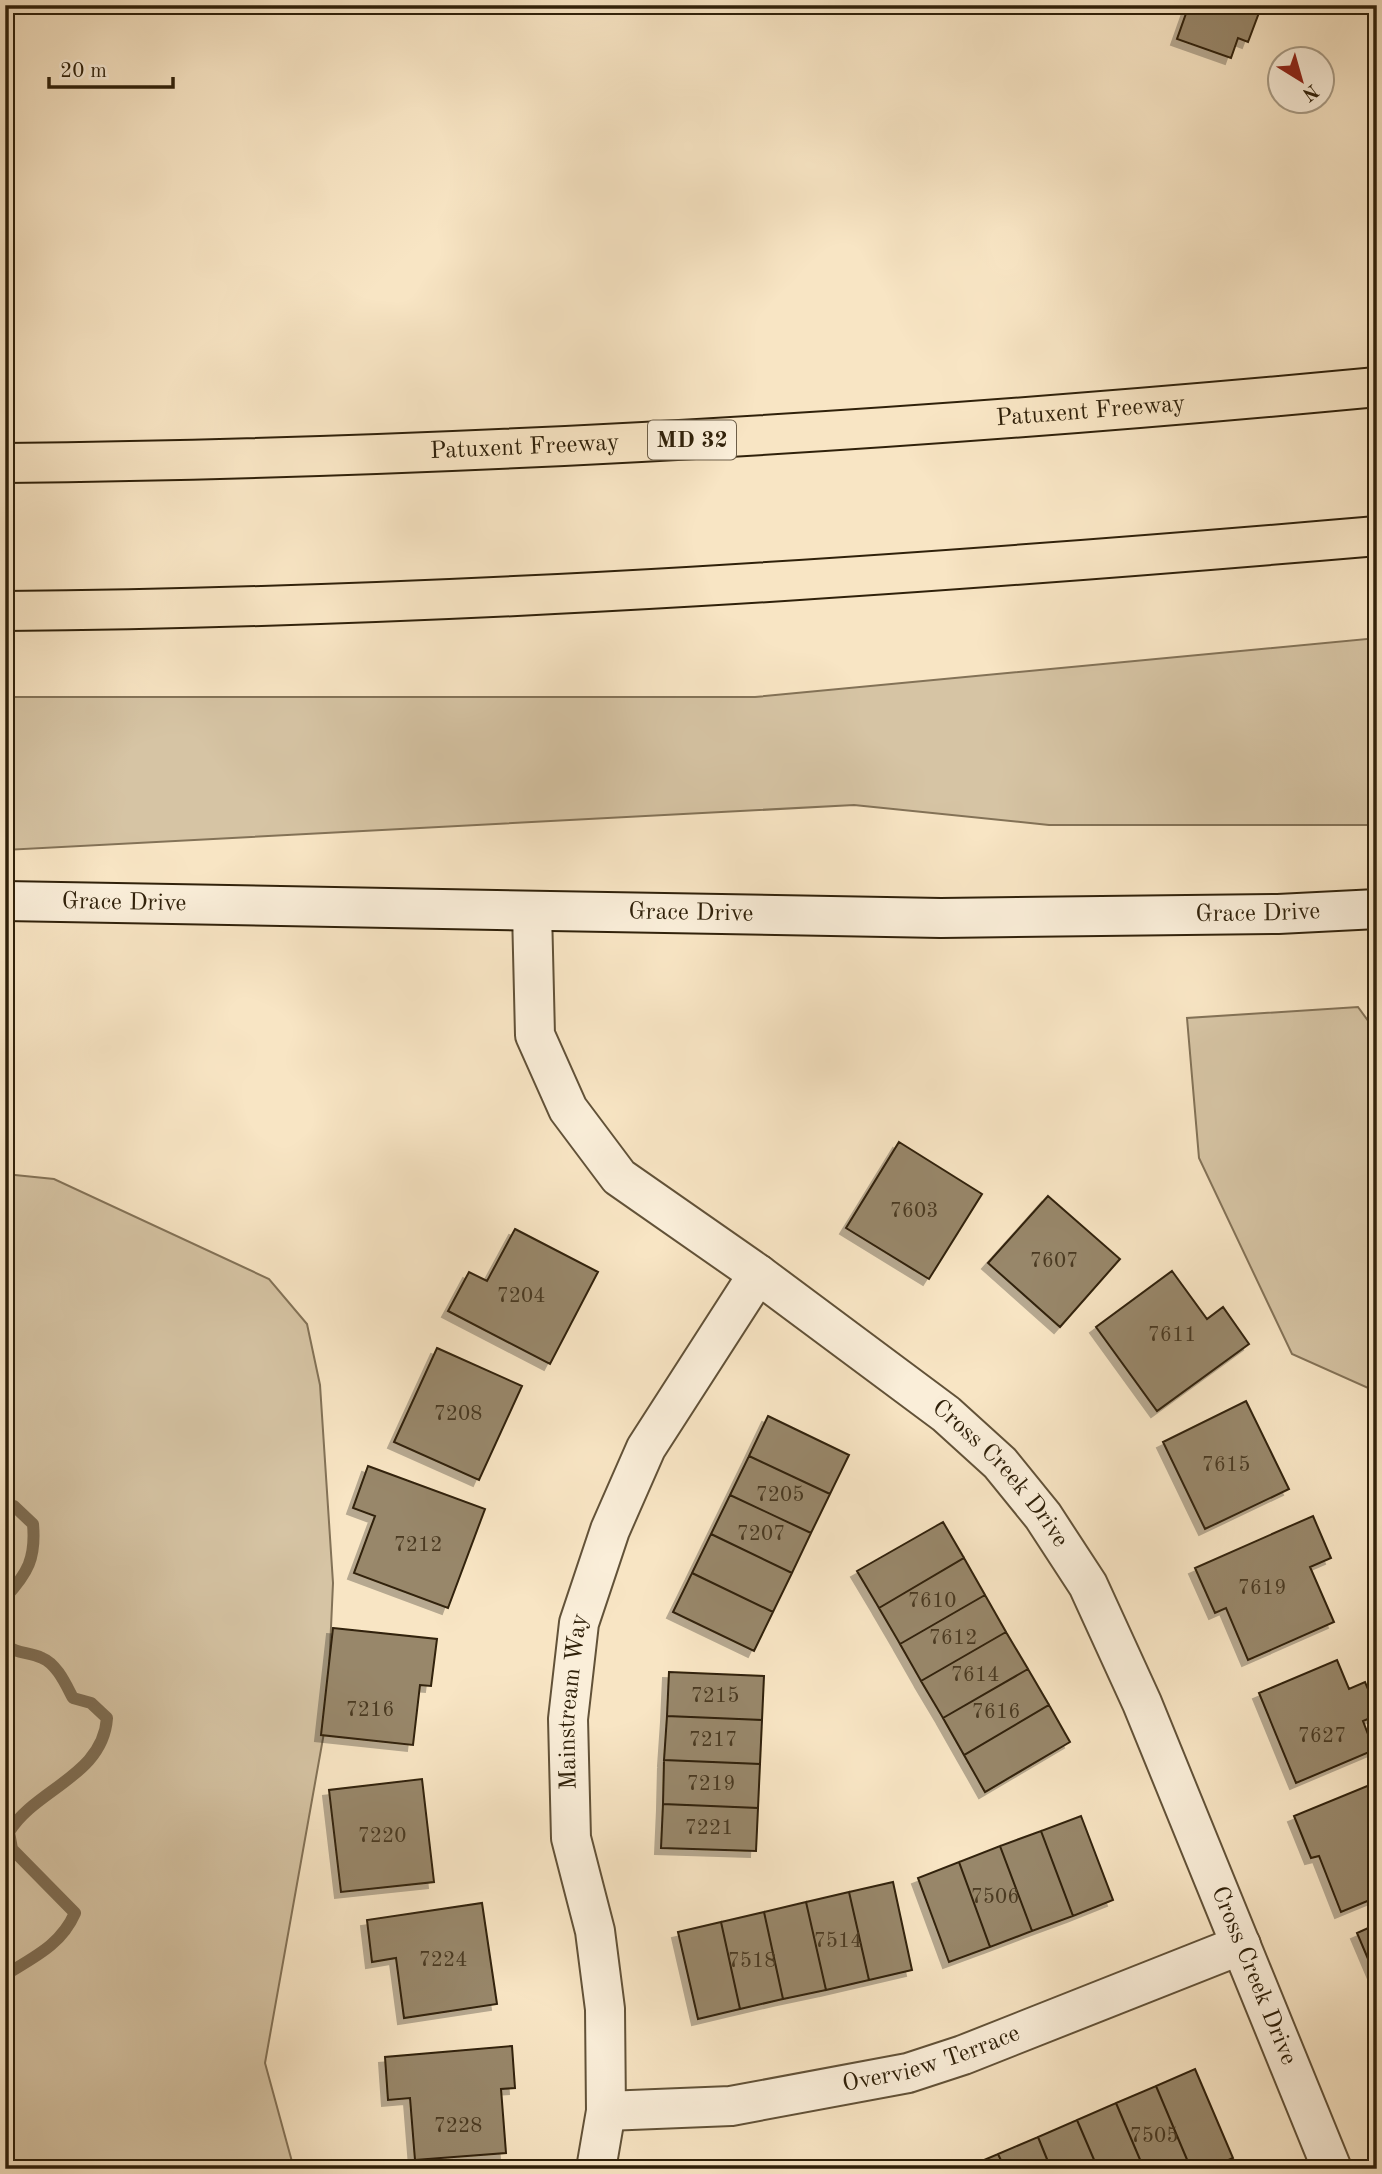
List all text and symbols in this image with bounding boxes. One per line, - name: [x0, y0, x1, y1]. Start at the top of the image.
- scale bar: [49, 46, 173, 90]
- north arrow: [1266, 46, 1336, 116]
- text: 20 m: [60, 61, 107, 82]
- text: N: [1298, 80, 1321, 104]
- street label: Patuxent Freeway: [995, 392, 1186, 431]
- road number: MD 32: [648, 420, 736, 460]
- street label: Patuxent Freeway: [430, 431, 620, 464]
- street label: Grace Drive: [61, 890, 187, 916]
- street label: Grace Drive: [628, 900, 754, 927]
- street label: Grace Drive: [1195, 900, 1321, 927]
- house number: 7603: [890, 1201, 938, 1222]
- house number: 7607: [1030, 1251, 1078, 1272]
- house number: 7204: [497, 1286, 545, 1307]
- house number: 7611: [1148, 1325, 1196, 1346]
- street label: Cross Creek Drive: [927, 1396, 1072, 1552]
- house number: 7208: [434, 1404, 482, 1425]
- house number: 7615: [1202, 1455, 1250, 1476]
- house number: 7205: [756, 1485, 804, 1506]
- house number: 7207: [737, 1524, 785, 1545]
- house number: 7212: [394, 1535, 442, 1556]
- house number: 7619: [1238, 1578, 1286, 1599]
- house number: 7610: [908, 1591, 956, 1612]
- street label: Mainstream Way: [556, 1610, 593, 1790]
- house number: 7612: [929, 1628, 977, 1649]
- house number: 7614: [951, 1665, 999, 1686]
- house number: 7215: [691, 1686, 739, 1707]
- house number: 7216: [346, 1700, 394, 1721]
- house number: 7616: [972, 1702, 1020, 1723]
- house number: 7627: [1298, 1726, 1346, 1747]
- house number: 7217: [689, 1730, 737, 1751]
- house number: 7219: [687, 1774, 735, 1795]
- house number: 7221: [685, 1818, 733, 1839]
- house number: 7220: [358, 1826, 406, 1847]
- street label: Cross Creek Drive: [1206, 1883, 1300, 2069]
- house number: 7506: [971, 1887, 1019, 1908]
- house number: 7514: [814, 1931, 862, 1952]
- house number: 7224: [419, 1950, 467, 1971]
- house number: 7518: [728, 1951, 776, 1972]
- street label: Overview Terrace: [841, 2022, 1023, 2097]
- house number: 7228: [434, 2116, 482, 2137]
- house number: 7505: [1130, 2126, 1178, 2147]

